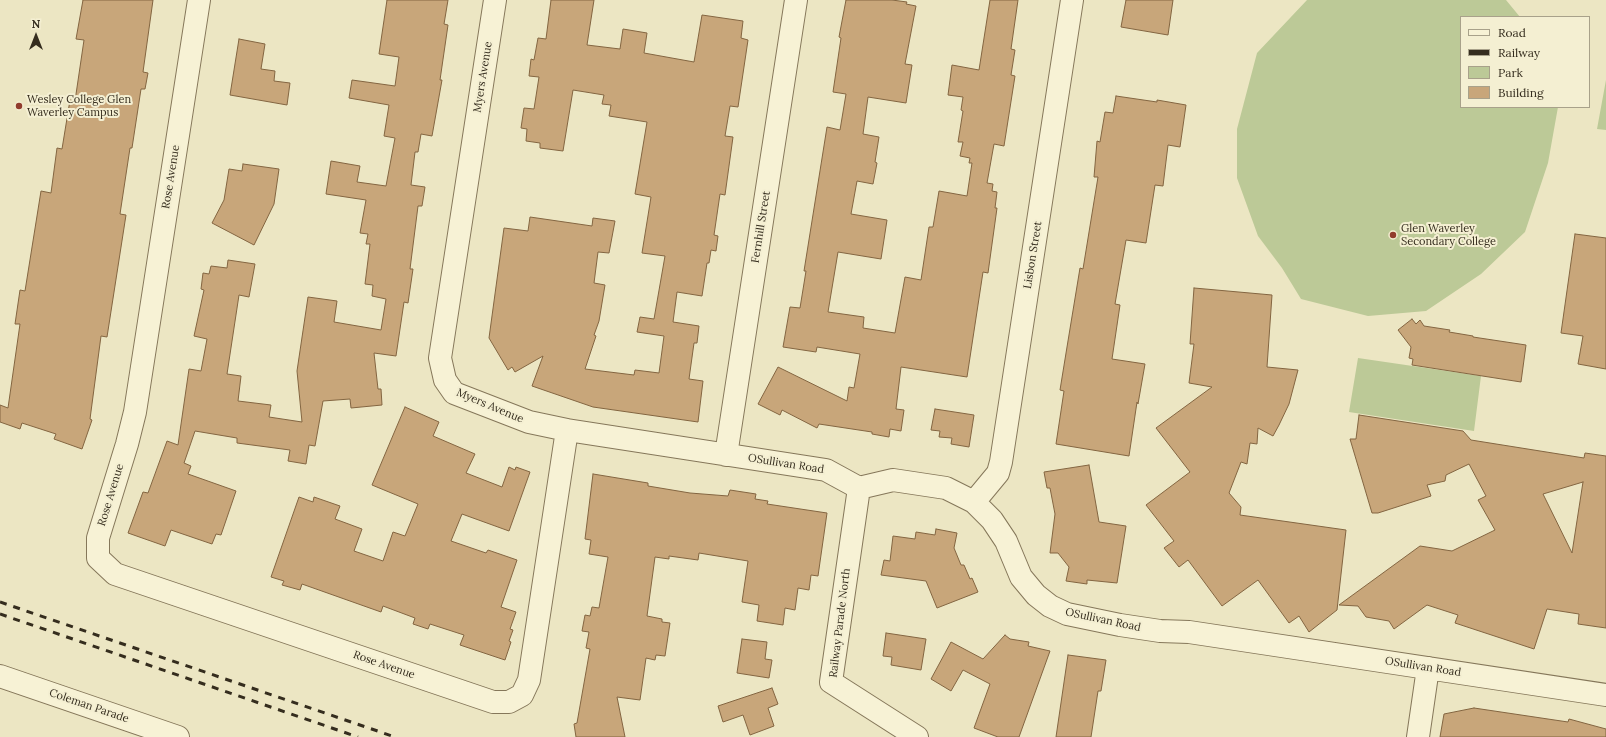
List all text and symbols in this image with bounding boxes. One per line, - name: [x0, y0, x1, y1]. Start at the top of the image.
- north arrow: [16, 16, 56, 56]
- legend: [1460, 16, 1590, 108]
- text: N: [32, 17, 40, 31]
- text: Road: [1498, 25, 1526, 40]
- street label: Myers Avenue: [471, 41, 495, 113]
- text: Railway: [1498, 45, 1540, 60]
- text: Park: [1498, 65, 1523, 80]
- text: Building: [1498, 85, 1544, 100]
- place label: Wesley College Glen Waverley Campus: [27, 93, 131, 119]
- marker: Wesley College Glen Waverley Campus: [14, 101, 24, 111]
- street label: Rose Avenue: [159, 144, 183, 210]
- street label: Fernhill Street: [749, 190, 773, 264]
- street label: Lisbon Street: [1021, 220, 1045, 290]
- place label: Glen Waverley Secondary College: [1401, 222, 1496, 248]
- marker: Glen Waverley Secondary College: [1388, 230, 1398, 240]
- street label: Myers Avenue: [454, 386, 526, 426]
- street label: OSullivan Road: [747, 451, 825, 477]
- street label: Rose Avenue: [95, 462, 127, 528]
- street label: Railway Parade North: [827, 568, 853, 678]
- street label: OSullivan Road: [1064, 606, 1142, 634]
- street label: Rose Avenue: [351, 648, 417, 682]
- street label: OSullivan Road: [1384, 654, 1462, 680]
- street label: Coleman Parade: [47, 686, 131, 726]

